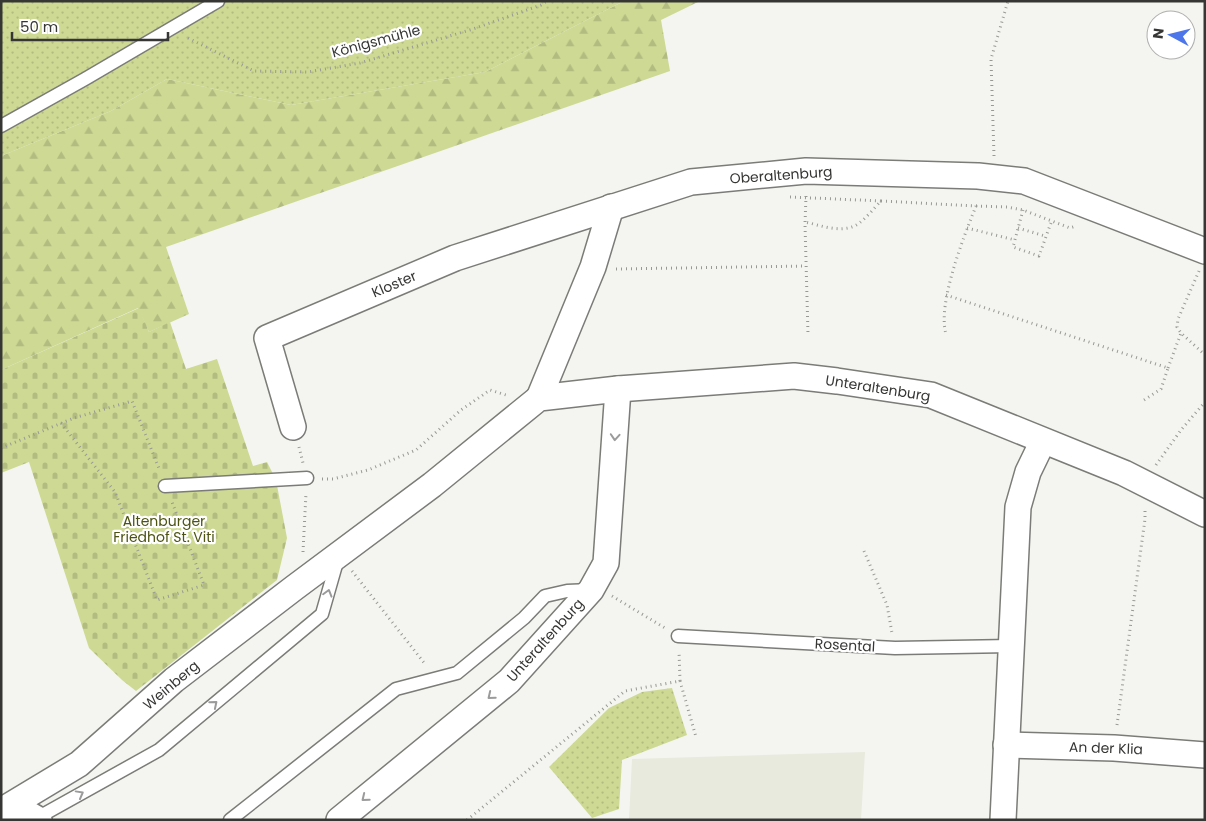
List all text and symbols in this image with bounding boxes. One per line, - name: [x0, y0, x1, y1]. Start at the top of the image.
- scale bar: [12, 10, 169, 42]
- north arrow: [1146, 10, 1196, 60]
- text: 50 m: [20, 16, 58, 37]
- street label: Königsmühle: [329, 19, 423, 62]
- text: N: [1148, 27, 1169, 40]
- street label: Oberaltenburg: [729, 161, 833, 189]
- street label: Kloster: [368, 266, 420, 302]
- street label: Unteraltenburg: [824, 370, 932, 406]
- one-way arrow: [609, 434, 620, 442]
- park label: Altenburger Friedhof St. Viti: [113, 511, 215, 547]
- one-way arrow: [322, 589, 333, 597]
- street label: Unteraltenburg: [502, 594, 588, 686]
- street label: Rosental: [814, 633, 876, 657]
- street label: Weinberg: [139, 656, 203, 714]
- one-way arrow: [488, 690, 497, 698]
- one-way arrow: [208, 701, 217, 710]
- street label: An der Klia: [1069, 737, 1143, 759]
- one-way arrow: [74, 790, 83, 800]
- one-way arrow: [362, 793, 371, 801]

